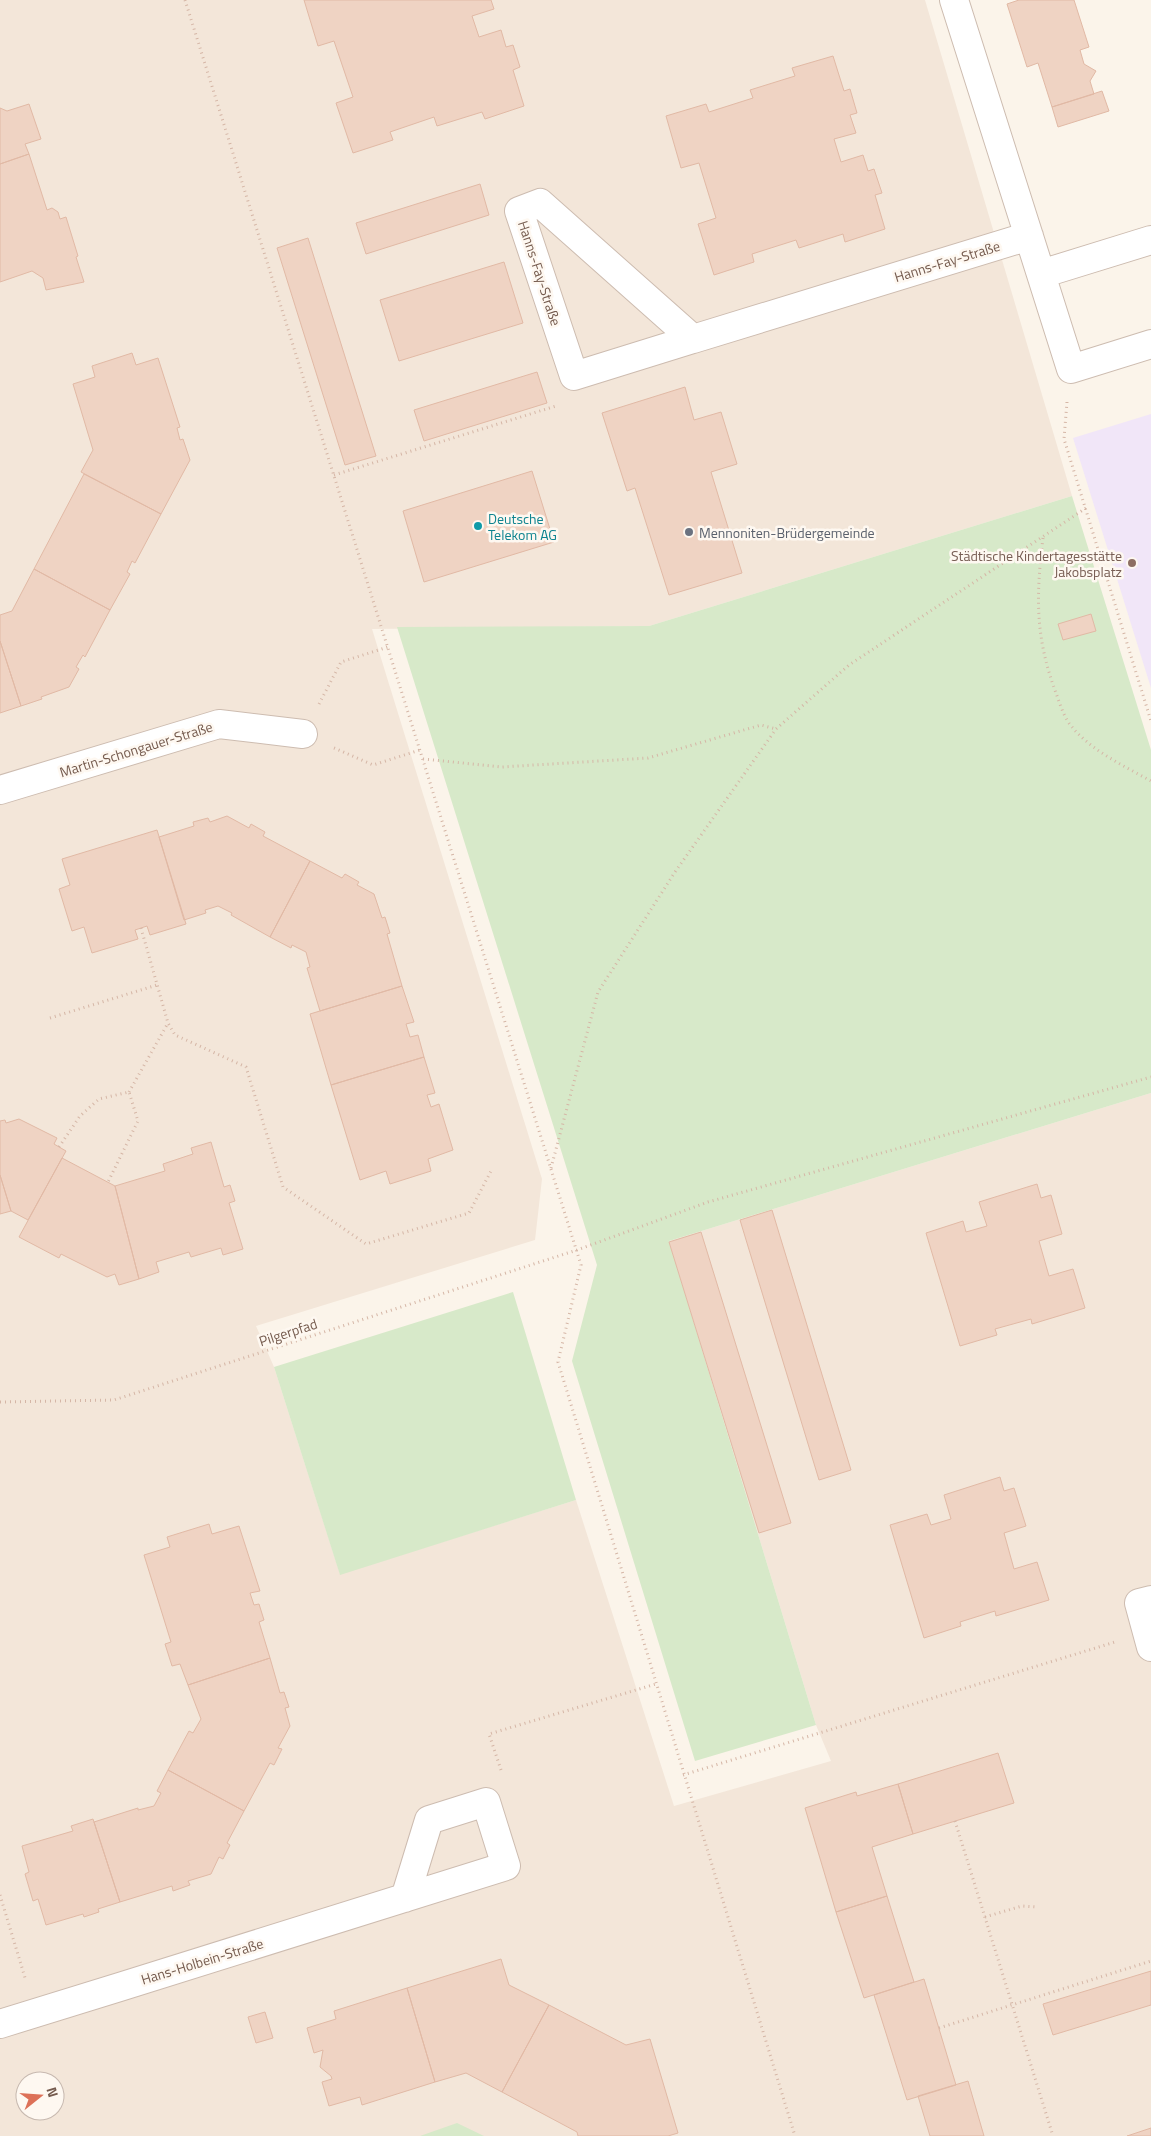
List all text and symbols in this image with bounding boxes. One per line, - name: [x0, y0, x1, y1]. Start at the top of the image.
- street label: Hanns-Fay-Straße: [513, 218, 567, 328]
- street label: Hanns-Fay-Straße: [892, 235, 1002, 287]
- place label: Deutsche Telekom AG: [488, 508, 557, 545]
- marker: Deutsche Telekom AG: [472, 520, 484, 532]
- place label: Mennoniten-Brüdergemeinde: [699, 522, 875, 543]
- marker: Mennoniten-Brüdergemeinde: [683, 526, 695, 538]
- place label: Städtische Kindertagesstätte Jakobsplatz: [951, 545, 1122, 582]
- marker: Städtische Kindertagesstätte Jakobsplatz: [1126, 557, 1138, 569]
- street label: Martin-Schongauer-Straße: [57, 716, 215, 782]
- street label: Pilgerpfad: [256, 1313, 320, 1351]
- street label: Hans-Holbein-Straße: [138, 1932, 266, 1990]
- north arrow: [15, 2071, 65, 2121]
- text: N: [41, 2084, 64, 2100]

